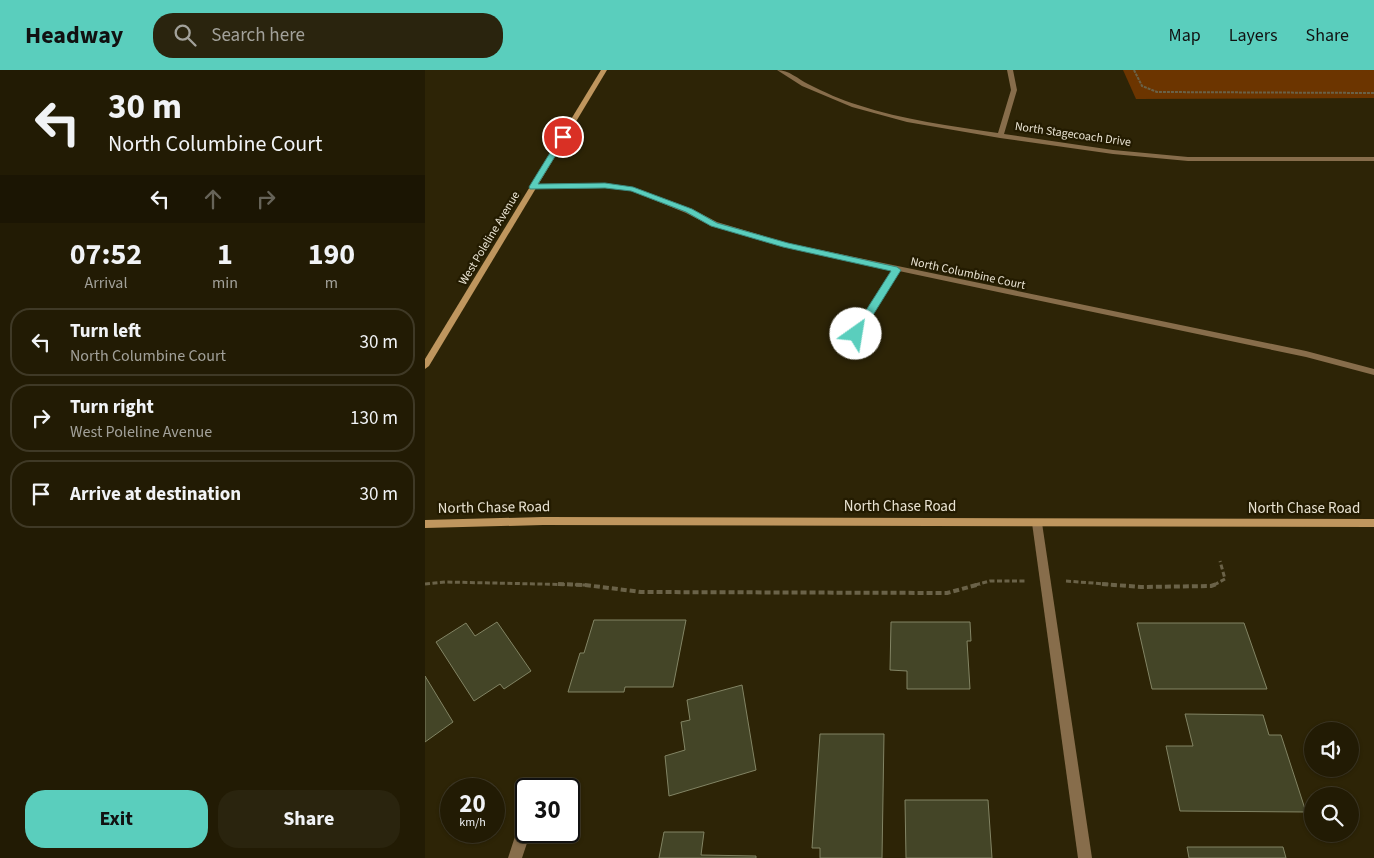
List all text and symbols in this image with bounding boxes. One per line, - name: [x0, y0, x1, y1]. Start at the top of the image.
- search box: [153, 13, 503, 58]
- text: Headway: [25, 18, 123, 53]
- icon: search: [171, 21, 199, 49]
- text: Search here: [211, 22, 305, 49]
- text: Map: [1169, 23, 1201, 48]
- text: Layers: [1229, 23, 1278, 48]
- text: Share: [1306, 23, 1349, 48]
- text: 30 m: [108, 82, 182, 132]
- icon: left: [25, 90, 90, 155]
- pin: [542, 116, 584, 158]
- street label: North Stagecoach Drive: [1014, 118, 1132, 151]
- icon: arrive: [549, 123, 577, 151]
- text: North Columbine Court: [108, 128, 322, 160]
- icon: left: [146, 185, 174, 213]
- icon: ahead: [199, 185, 227, 213]
- icon: right: [252, 185, 280, 213]
- street label: West Poleline Avenue: [455, 188, 524, 288]
- text: 07:52: [70, 233, 142, 276]
- text: 1: [217, 233, 233, 276]
- text: 190: [308, 233, 355, 276]
- street label: North Columbine Court: [909, 253, 1027, 294]
- text: Arrival: [84, 272, 127, 294]
- text: min: [212, 272, 238, 294]
- text: m: [325, 272, 338, 294]
- position arrow: [829, 307, 881, 359]
- text: Turn left: [70, 318, 141, 345]
- icon: left: [27, 328, 55, 356]
- text: 30 m: [360, 329, 398, 356]
- text: North Columbine Court: [70, 345, 226, 367]
- text: Turn right: [70, 394, 154, 421]
- icon: right: [27, 404, 55, 432]
- text: 130 m: [350, 405, 398, 432]
- text: West Poleline Avenue: [70, 421, 212, 443]
- icon: arrive: [27, 480, 55, 508]
- text: Arrive at destination: [70, 481, 241, 508]
- text: 30 m: [360, 481, 398, 508]
- street label: North Chase Road: [438, 496, 550, 519]
- street label: North Chase Road: [844, 496, 956, 517]
- street label: North Chase Road: [1248, 498, 1360, 519]
- map controls: [1304, 722, 1359, 842]
- button: sound: [1304, 722, 1359, 777]
- speed limit sign: 30: [515, 778, 580, 843]
- text: 20: [459, 786, 486, 822]
- button: search: [1304, 787, 1359, 842]
- button: Exit: [25, 790, 208, 848]
- button: Share: [218, 790, 400, 848]
- text: km/h: [459, 814, 486, 831]

